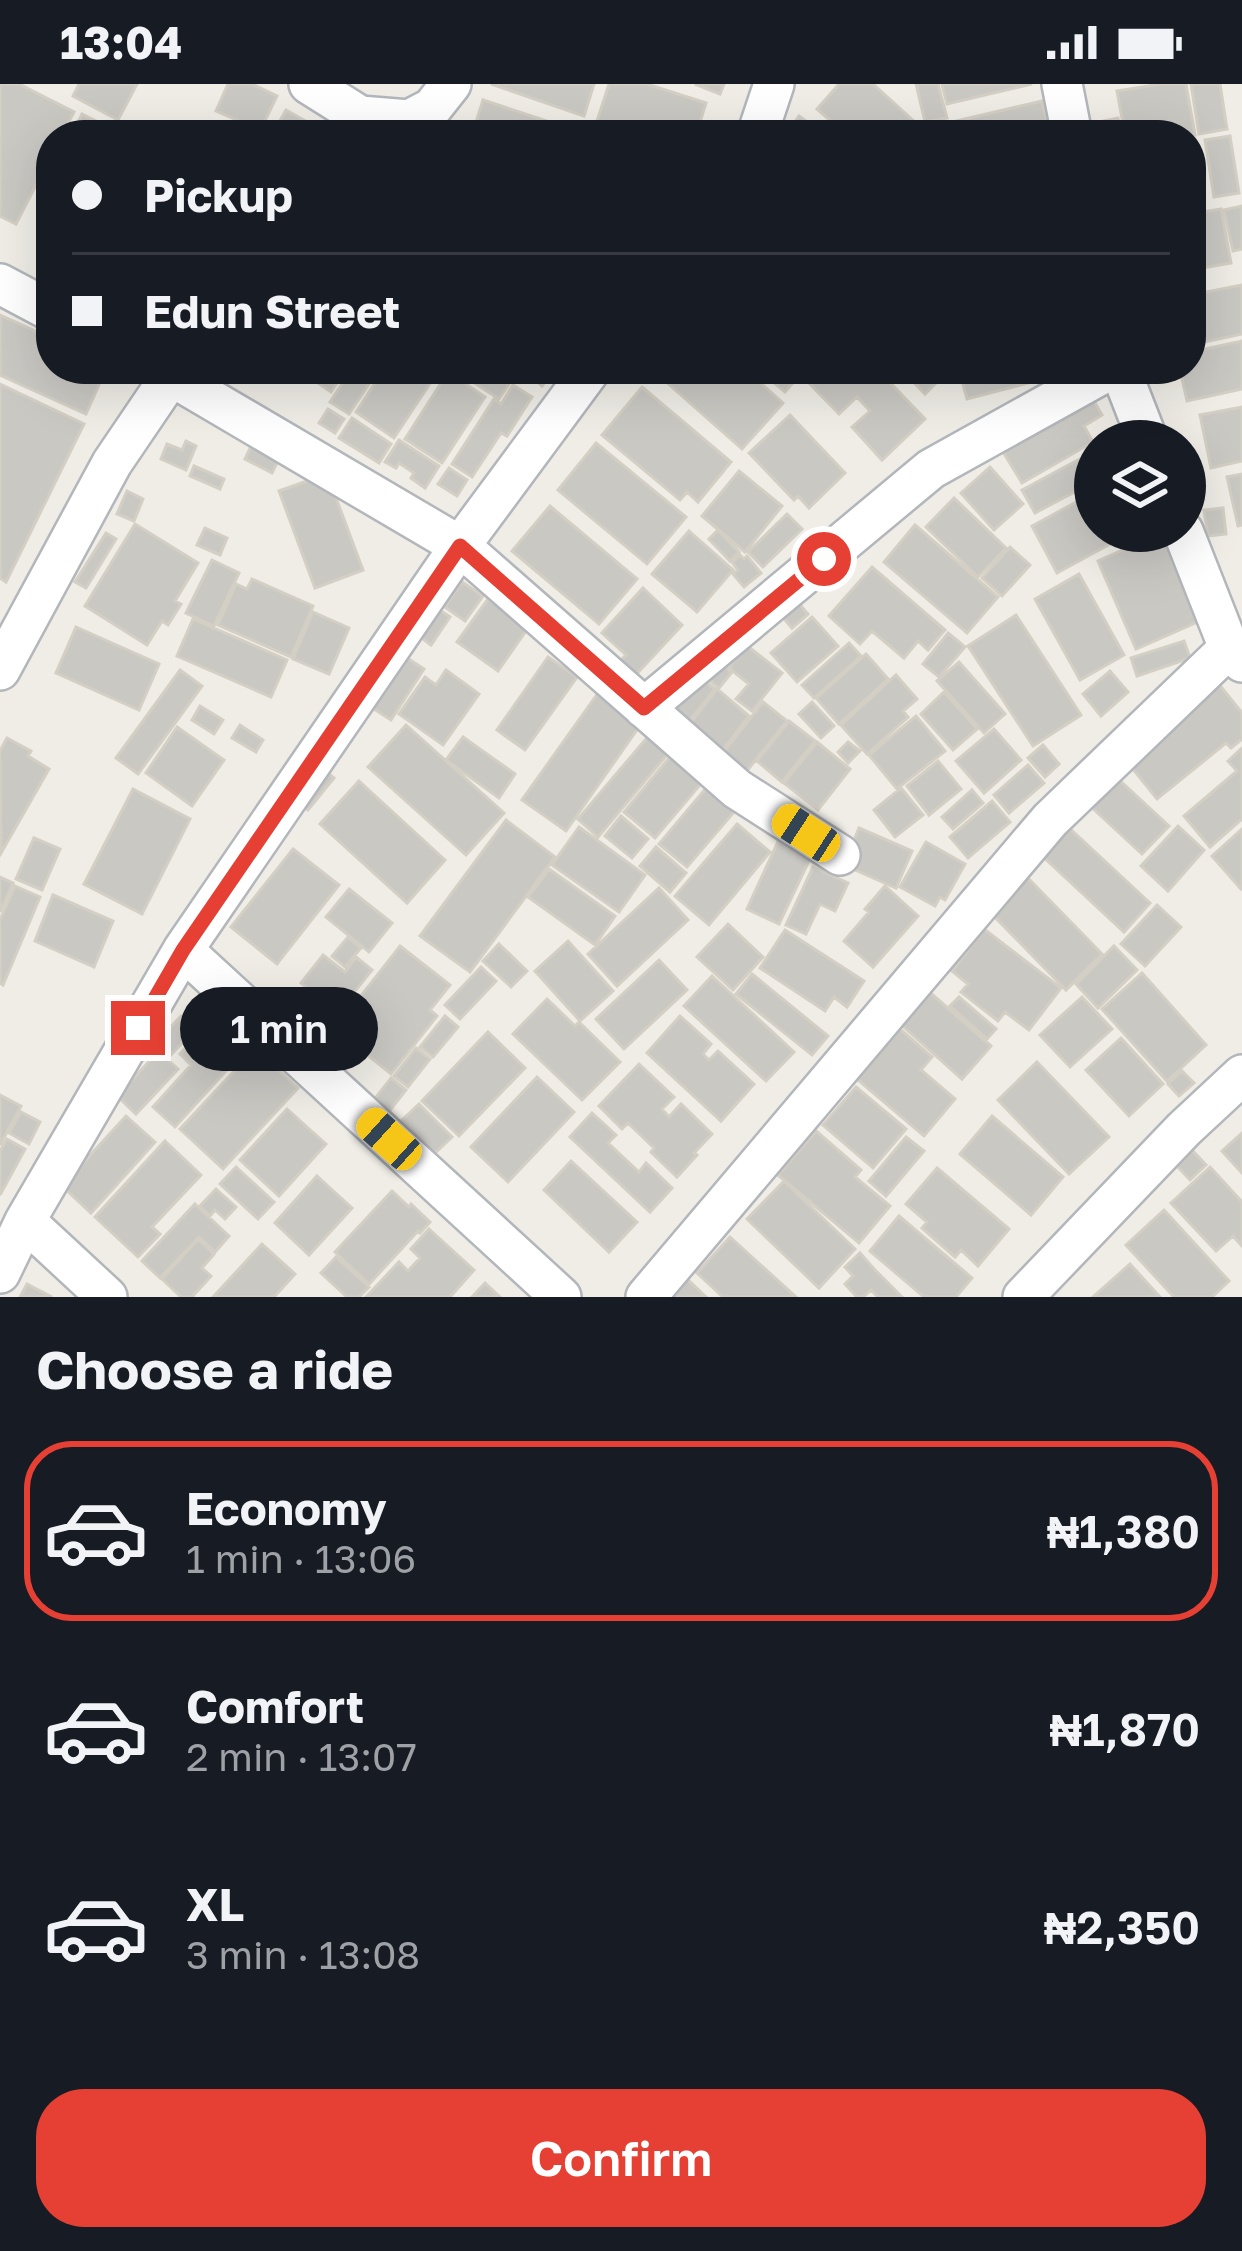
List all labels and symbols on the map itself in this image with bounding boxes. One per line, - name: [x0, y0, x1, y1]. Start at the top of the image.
- route start: [797, 532, 851, 586]
- car: [766, 798, 846, 868]
- callout: 1 min: [180, 986, 378, 1070]
- route end: [111, 1001, 165, 1055]
- car: [350, 1102, 428, 1176]

